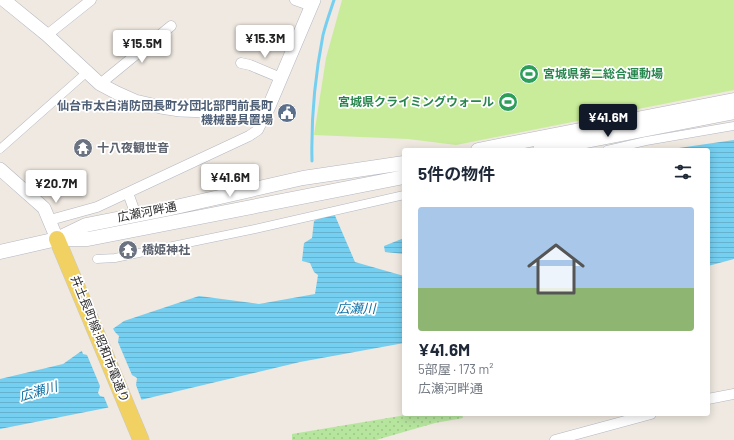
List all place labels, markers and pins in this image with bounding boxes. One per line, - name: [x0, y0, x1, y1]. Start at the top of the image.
- pin: ¥15.3M: [232, 25, 298, 59]
- pin: ¥15.5M: [109, 30, 175, 64]
- sports icon: 宮城県第二総合運動場: [518, 63, 540, 85]
- place label: 宮城県第二総合運動場: [543, 66, 663, 80]
- sports icon: 宮城県クライミングウォール: [497, 91, 519, 113]
- place label: 宮城県クライミングウォール: [338, 94, 494, 108]
- place label: 仙台市太白消防団長町分団北部門前長町 機械器具置場: [57, 98, 273, 126]
- public building icon: 仙台市太白消防団長町分団北部門前長町 機械器具置場: [276, 102, 298, 124]
- pin: ¥41.6M: [575, 104, 641, 138]
- temple icon: 十八夜観世音: [72, 137, 94, 159]
- place label: 十八夜観世音: [97, 140, 169, 154]
- pin: ¥41.6M: [197, 164, 263, 198]
- pin: ¥20.7M: [23, 170, 89, 204]
- temple icon: 橋姫神社: [117, 239, 139, 261]
- place label: 橋姫神社: [142, 242, 190, 256]

